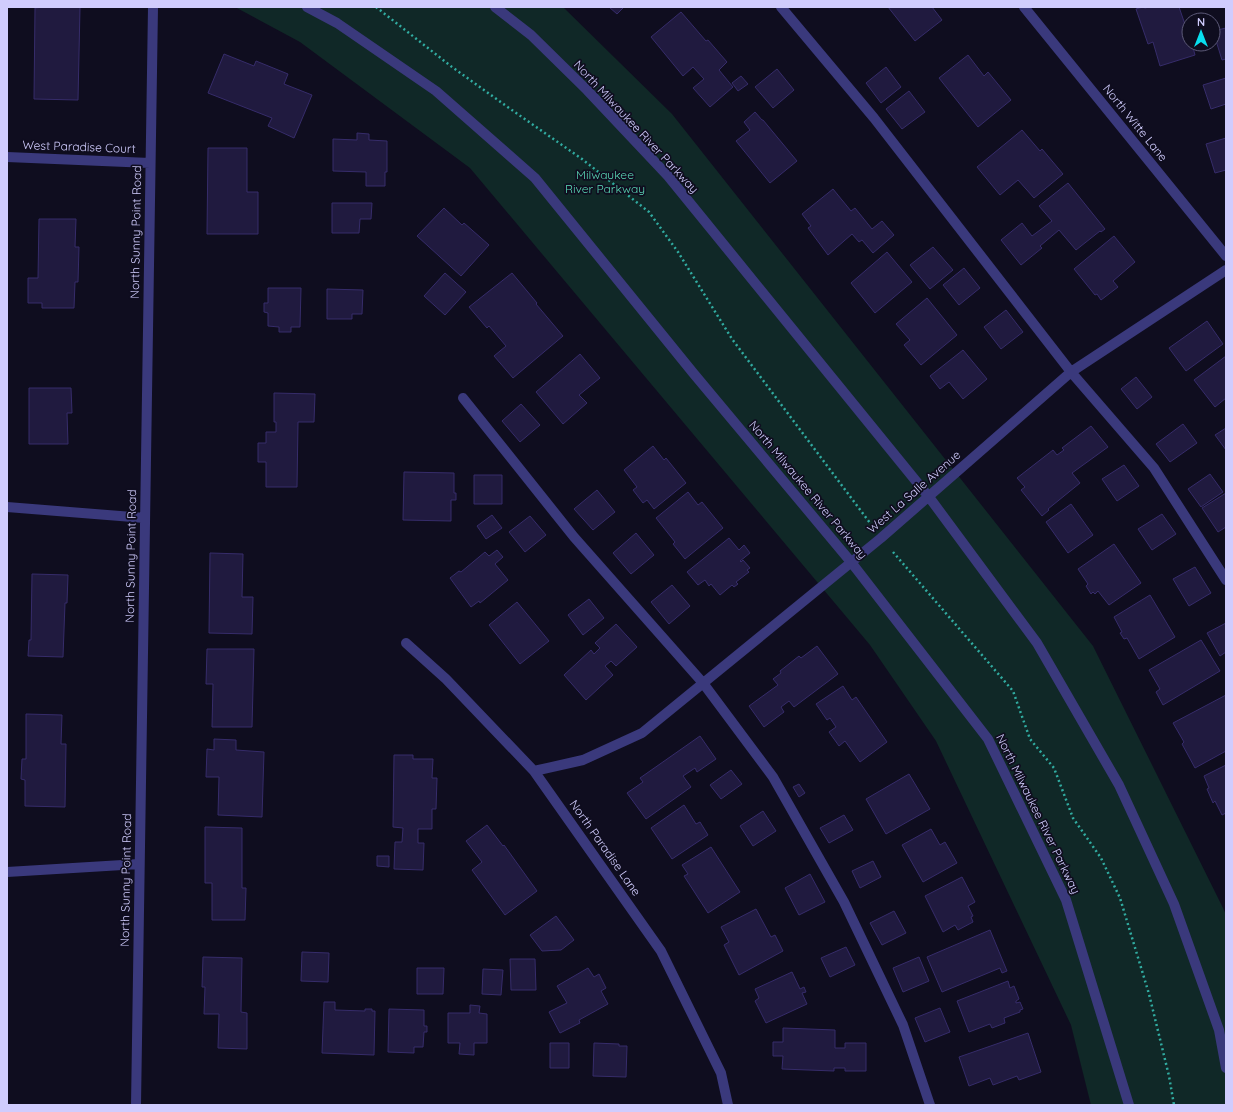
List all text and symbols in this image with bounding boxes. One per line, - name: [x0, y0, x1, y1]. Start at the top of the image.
- north arrow: [1181, 12, 1221, 52]
- text: N: [1197, 15, 1205, 29]
- street label: North Milwaukee River Parkway: [571, 58, 701, 196]
- street label: North Witte Lane: [1100, 81, 1171, 164]
- street label: West Paradise Court: [22, 137, 136, 156]
- street label: North Sunny Point Road: [127, 165, 144, 299]
- park label: Milwaukee River Parkway: [565, 168, 645, 196]
- street label: North Milwaukee River Parkway: [746, 417, 871, 562]
- street label: West La Salle Avenue: [864, 447, 964, 536]
- street label: North Sunny Point Road: [122, 489, 139, 623]
- street label: North Milwaukee River Parkway: [993, 731, 1084, 896]
- street label: North Paradise Lane: [567, 797, 644, 899]
- street label: North Sunny Point Road: [117, 813, 134, 947]

